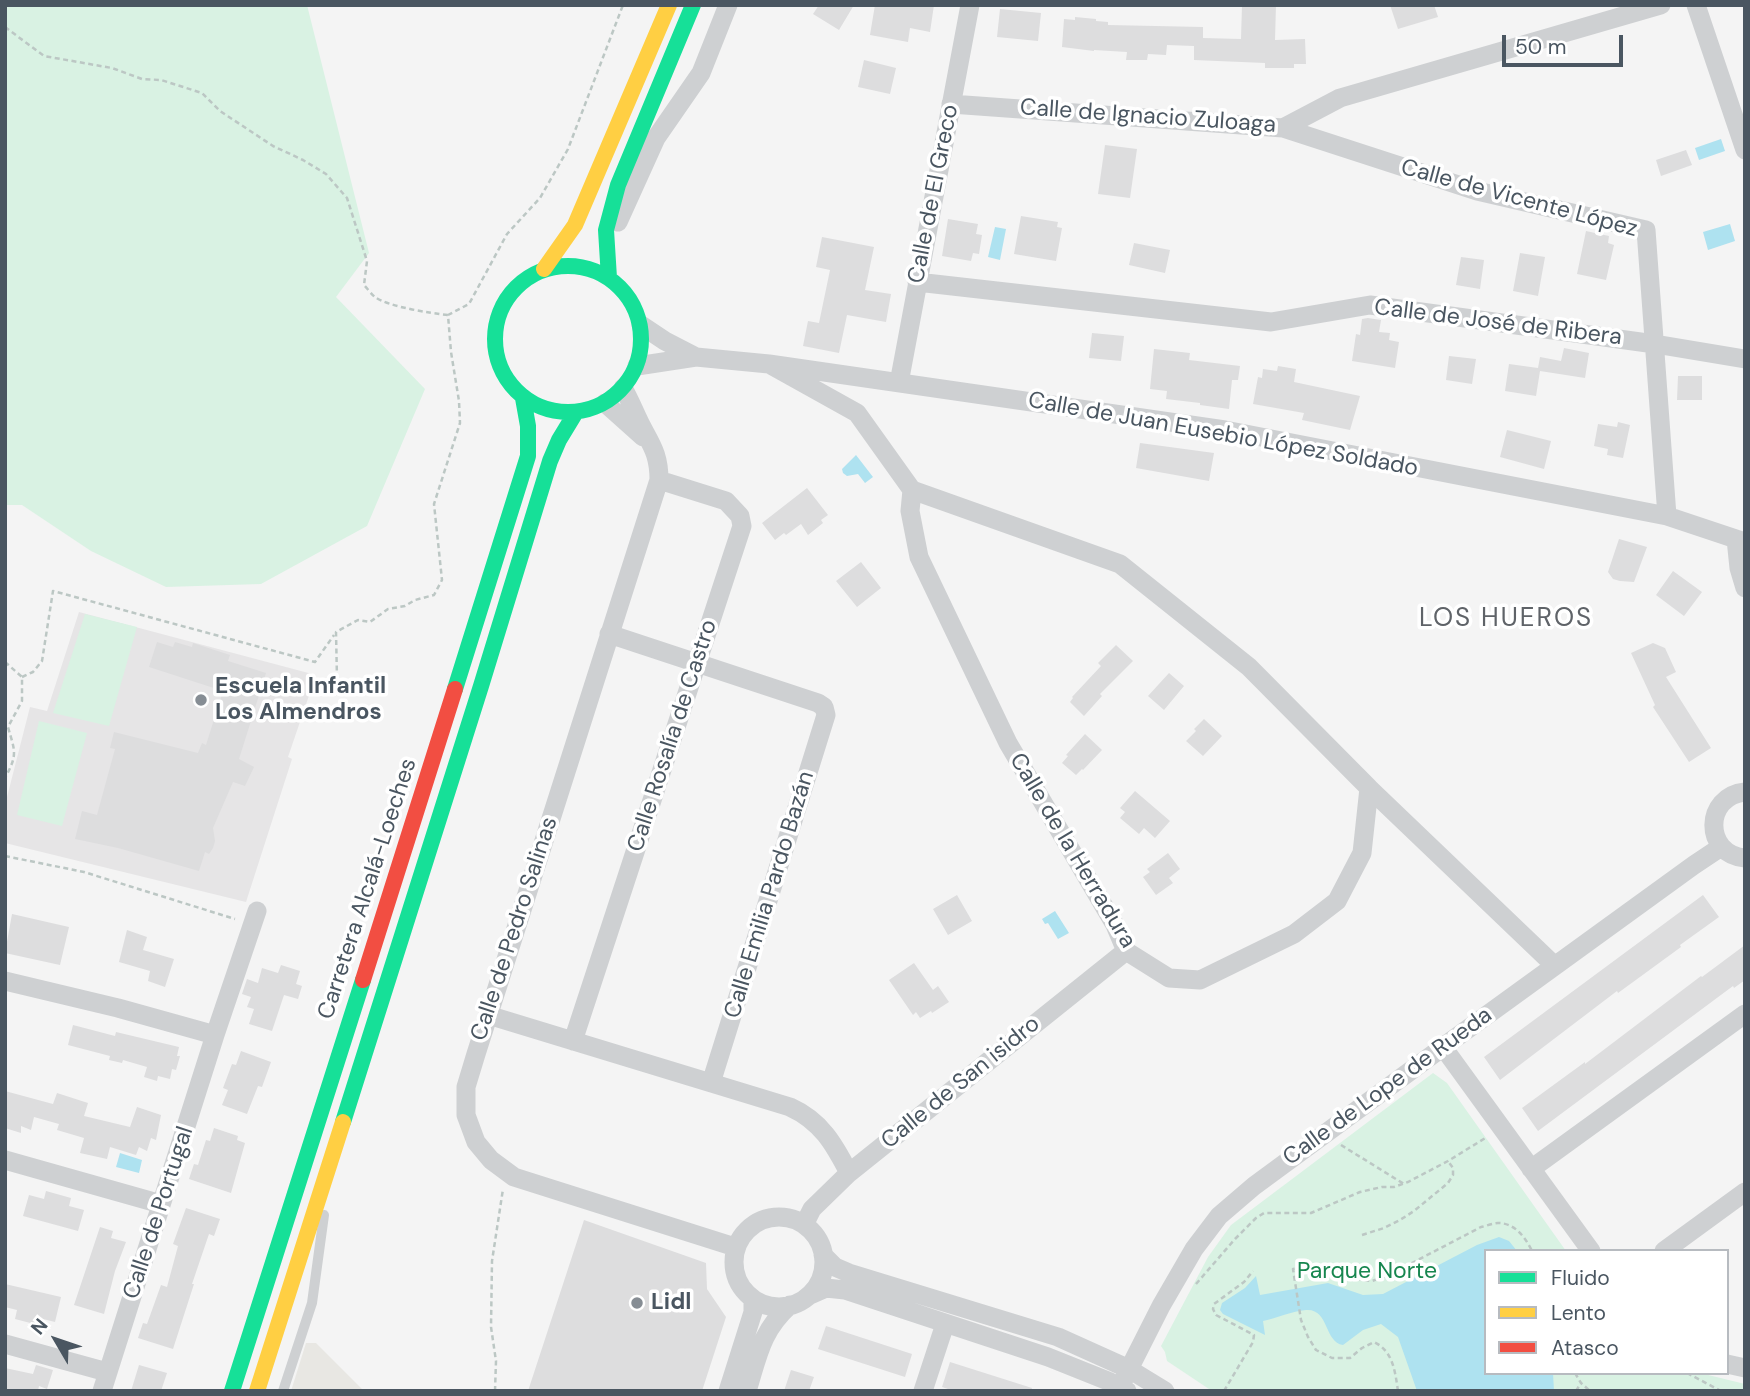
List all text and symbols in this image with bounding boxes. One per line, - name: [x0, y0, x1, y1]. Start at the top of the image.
- scale bar: [1505, 21, 1626, 65]
- text: 50 m: [1515, 33, 1566, 61]
- street label: Calle de Ignacio Zuloaga: [1019, 94, 1277, 140]
- street label: Calle de El Greco: [903, 102, 965, 286]
- street label: Calle de Vicente López: [1398, 154, 1640, 244]
- street label: Calle de José de Ribera: [1373, 294, 1623, 352]
- street label: Calle de Juan Eusebio López Soldado: [1026, 387, 1420, 483]
- district label: LOS HUEROS: [1420, 603, 1592, 635]
- street label: Calle Rosalía de Castro: [622, 616, 724, 856]
- place label: Escuela Infantil Los Almendros: [215, 673, 386, 727]
- marker: Escuela Infantil Los Almendros: [193, 692, 209, 708]
- street label: Calle de la Herradura: [1003, 748, 1141, 954]
- street label: Carretera Alcalá-Loeches: [313, 755, 423, 1023]
- street label: Calle Emilia Pardo Bazán: [719, 768, 821, 1022]
- street label: Calle de Pedro Salinas: [466, 814, 564, 1044]
- street label: Calle de Lope de Rueda: [1278, 1002, 1498, 1172]
- street label: Calle de San isidro: [876, 1011, 1046, 1155]
- street label: Calle de Portugal: [118, 1123, 200, 1303]
- legend: [1484, 1249, 1729, 1375]
- park label: Parque Norte: [1297, 1258, 1437, 1286]
- text: Fluido: [1551, 1264, 1610, 1292]
- place label: Lidl: [651, 1289, 691, 1317]
- marker: Lidl: [629, 1295, 645, 1311]
- text: Lento: [1551, 1299, 1606, 1327]
- north arrow: [21, 1305, 91, 1375]
- text: N: [25, 1313, 53, 1340]
- text: Atasco: [1551, 1334, 1619, 1362]

